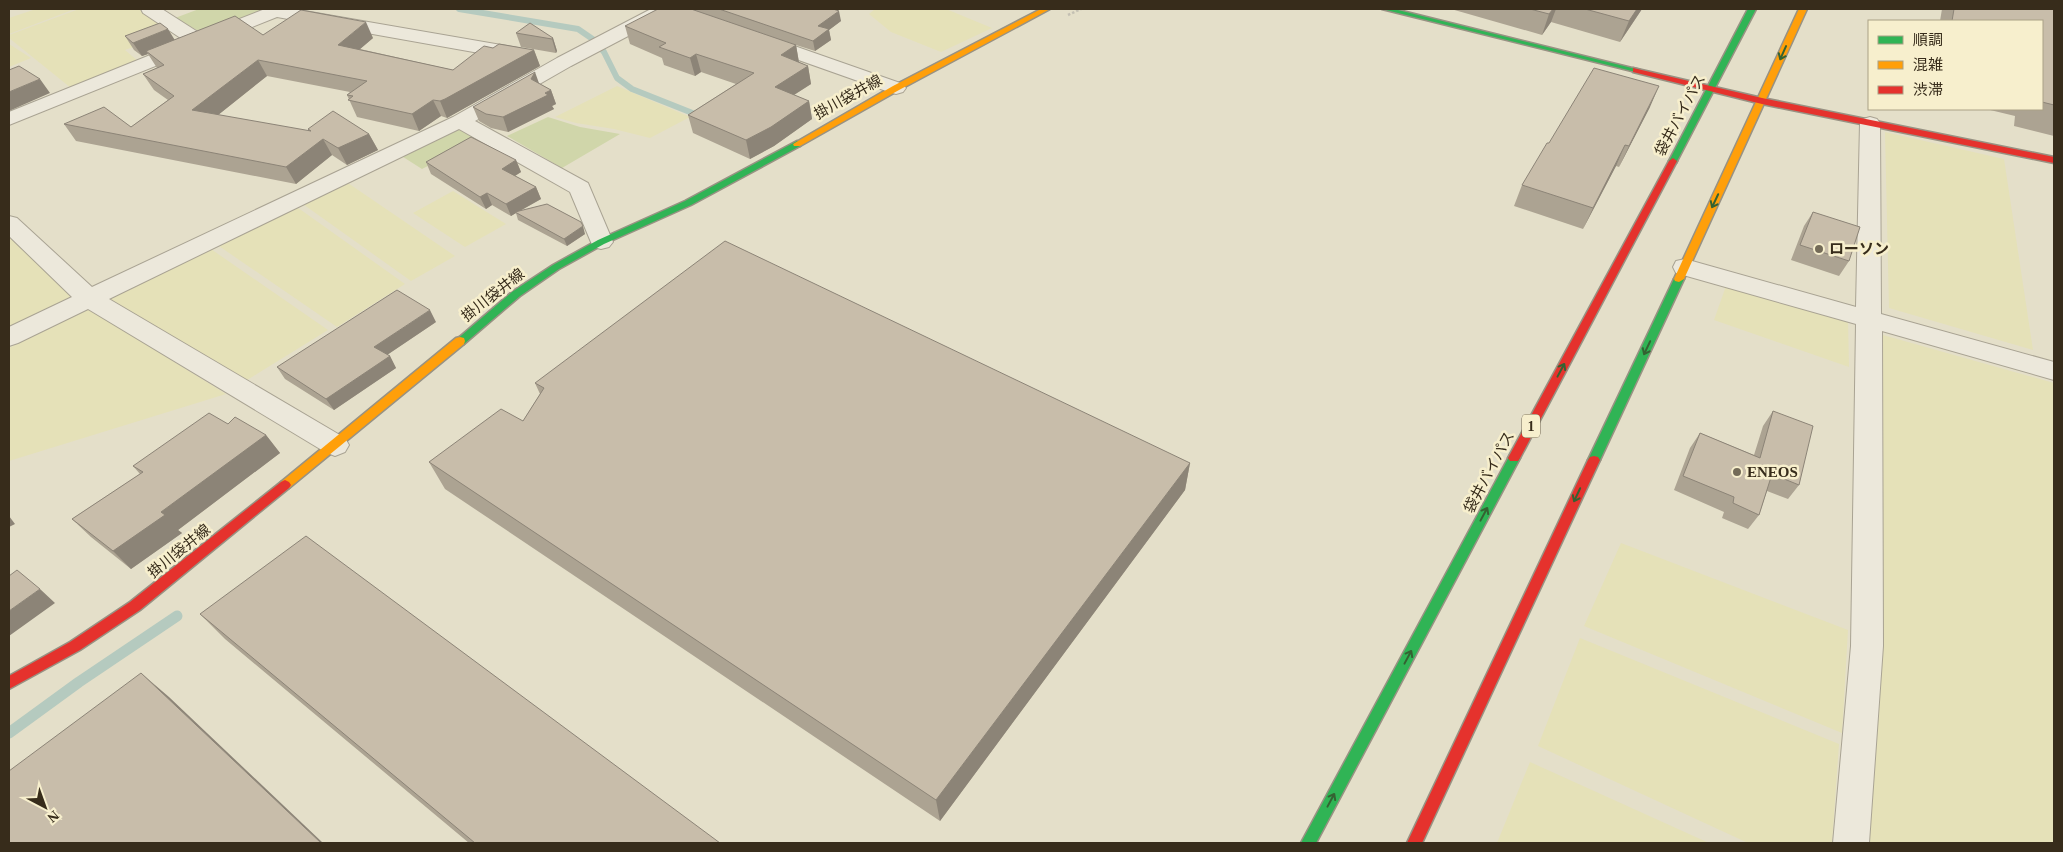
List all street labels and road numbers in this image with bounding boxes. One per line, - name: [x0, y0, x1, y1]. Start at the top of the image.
- street label: 掛川袋井線: [811, 71, 885, 122]
- street label: 袋井バイパス: [1651, 71, 1708, 158]
- street label: 掛川袋井線: [458, 265, 527, 324]
- road number: 1: [1522, 414, 1540, 438]
- street label: 袋井バイパス: [1460, 428, 1517, 515]
- street label: 掛川袋井線: [144, 520, 213, 581]

